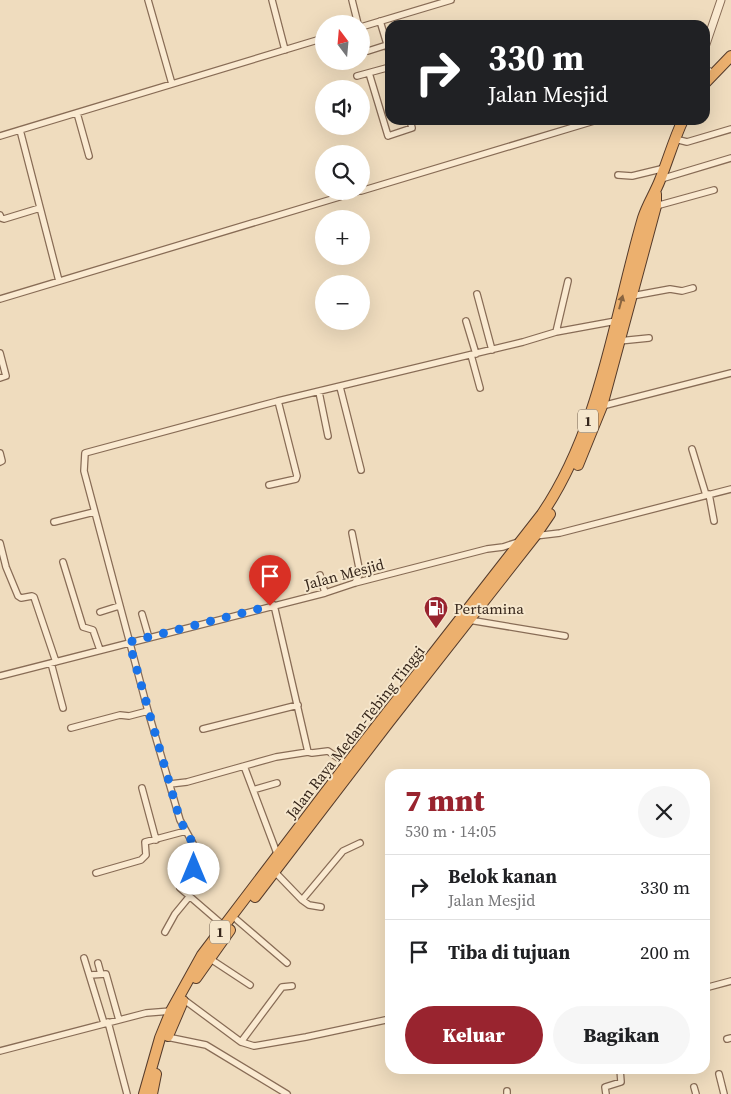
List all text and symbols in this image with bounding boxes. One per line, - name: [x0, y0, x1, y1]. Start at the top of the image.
- north arrow: [315, 15, 370, 70]
- map controls: [315, 15, 370, 330]
- text: 330 m: [488, 34, 584, 82]
- icon: right: [405, 40, 470, 105]
- text: Jalan Mesjid: [488, 79, 608, 109]
- button: sound: [315, 80, 370, 135]
- button: search: [315, 145, 370, 200]
- button: +: [315, 210, 370, 265]
- button: −: [315, 275, 370, 330]
- one-way arrow: [617, 294, 625, 310]
- road number: 1: [578, 410, 598, 432]
- street label: Jalan Mesjid: [301, 553, 387, 595]
- pin: [249, 555, 291, 606]
- icon: arrive: [256, 562, 284, 590]
- fuel station icon: Pertamina: [423, 595, 449, 629]
- place label: Pertamina: [454, 598, 524, 619]
- street label: Jalan Raya Medan-Tebing Tinggi: [280, 641, 429, 824]
- text: 7 mnt: [405, 780, 484, 821]
- button: close: [638, 786, 690, 838]
- text: 530 m · 14:05: [405, 820, 496, 842]
- position arrow: [167, 842, 219, 894]
- text: Belok kanan: [448, 863, 557, 889]
- icon: right: [405, 873, 433, 901]
- text: 330 m: [640, 874, 690, 900]
- text: Jalan Mesjid: [448, 889, 535, 911]
- road number: 1: [210, 920, 230, 944]
- icon: arrive: [405, 938, 433, 966]
- text: Tiba di tujuan: [448, 939, 570, 965]
- text: 200 m: [640, 939, 690, 965]
- button: Keluar: [405, 1006, 543, 1064]
- button: Bagikan: [553, 1006, 690, 1064]

